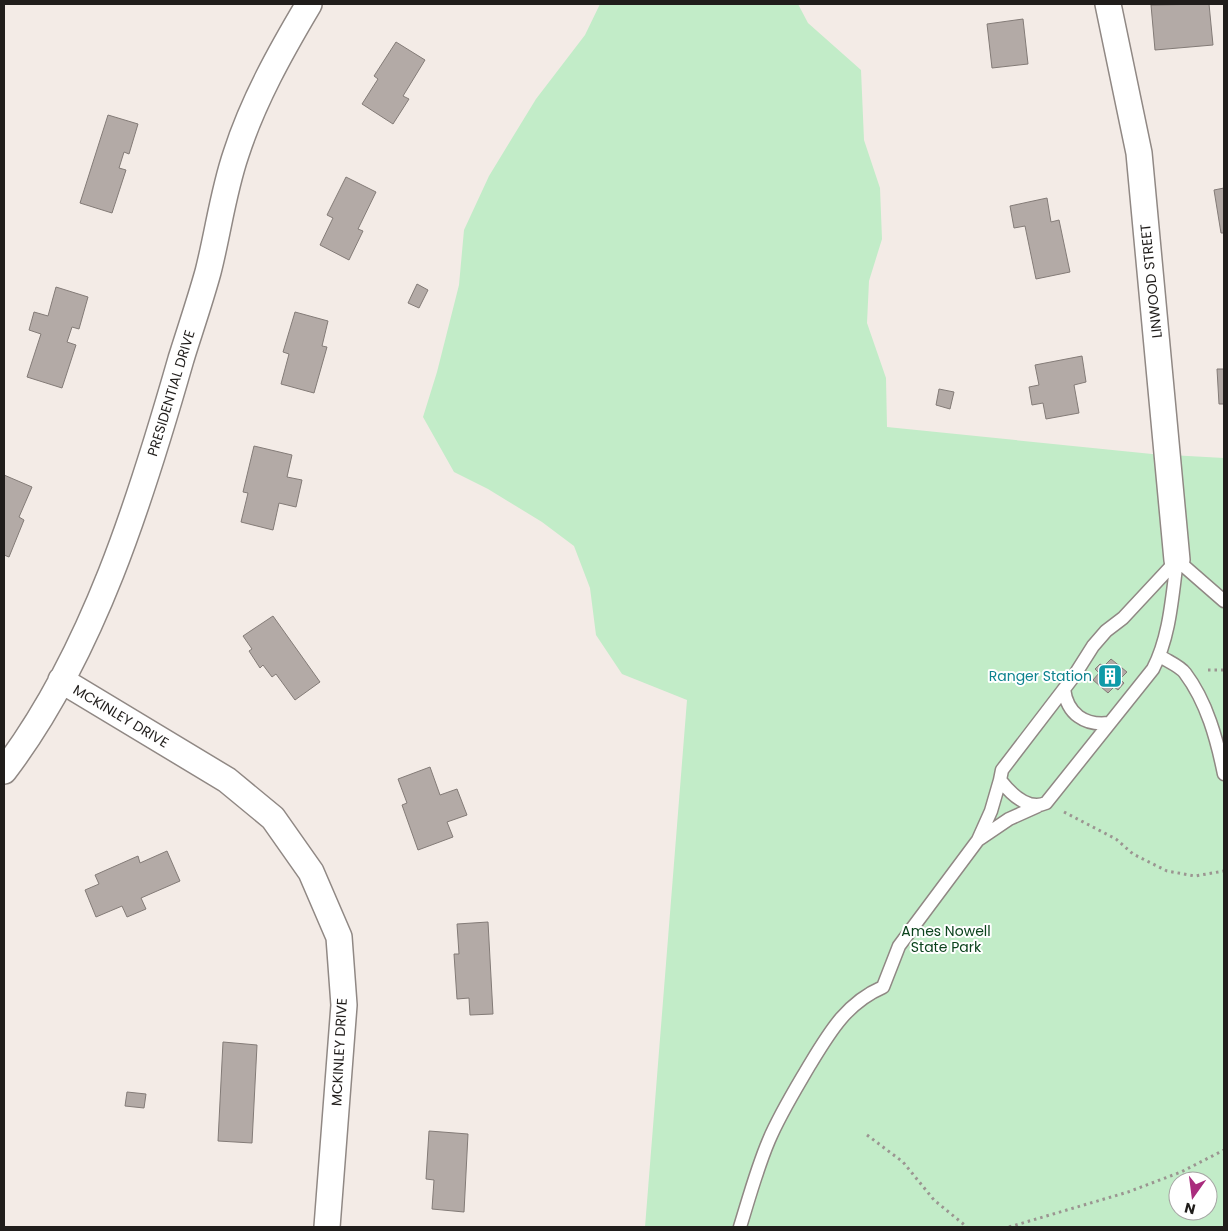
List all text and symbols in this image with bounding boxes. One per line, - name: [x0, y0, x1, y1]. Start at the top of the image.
- street label: LINWOOD STREET: [1135, 222, 1167, 339]
- street label: PRESIDENTIAL DRIVE: [142, 327, 200, 459]
- building icon: Ranger Station: [1097, 663, 1123, 689]
- place label: Ranger Station: [989, 666, 1092, 686]
- street label: MCKINLEY DRIVE: [69, 680, 173, 752]
- park label: Ames Nowell State Park: [901, 921, 991, 957]
- street label: MCKINLEY DRIVE: [326, 997, 352, 1107]
- north arrow: [1168, 1171, 1218, 1221]
- text: N: [1182, 1198, 1197, 1220]

